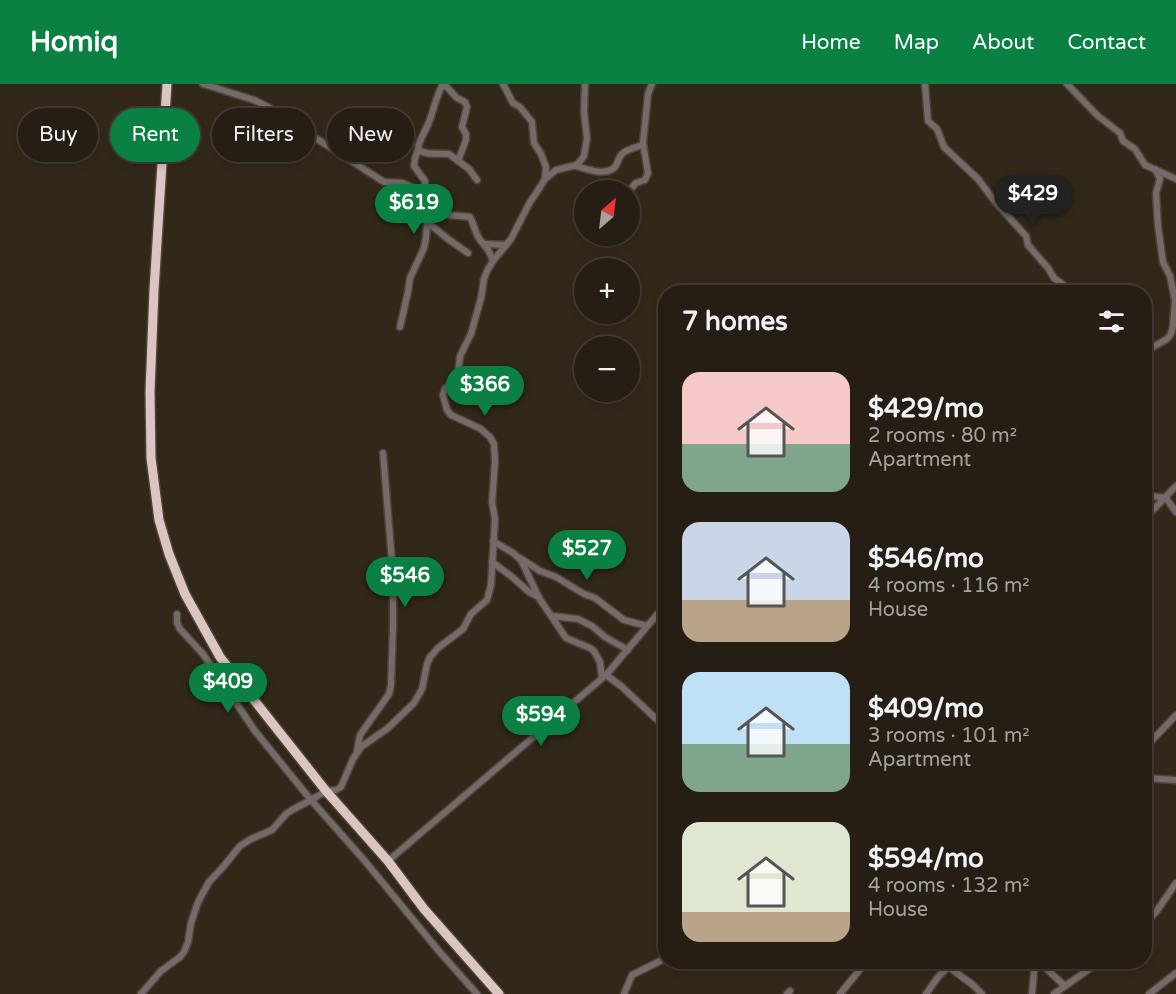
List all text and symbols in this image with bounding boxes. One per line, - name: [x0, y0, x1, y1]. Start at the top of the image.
- text: Homiq: [30, 25, 118, 59]
- text: Home: [801, 30, 861, 55]
- text: Map: [894, 30, 939, 55]
- text: About: [972, 30, 1034, 55]
- text: Contact: [1067, 30, 1146, 55]
- chip: Buy: [18, 108, 98, 162]
- chip: Rent: [110, 108, 200, 162]
- chip: Filters: [212, 108, 315, 162]
- chip: New: [327, 108, 414, 162]
- pin: $429: [997, 175, 1069, 226]
- north arrow: [574, 180, 640, 246]
- map controls: [574, 180, 640, 402]
- text: $429: [1008, 182, 1058, 206]
- pin: $619: [378, 184, 450, 235]
- text: $619: [389, 191, 439, 215]
- button: +: [574, 258, 640, 324]
- icon: filters: [1095, 305, 1128, 338]
- text: 7 homes: [682, 306, 788, 337]
- button: −: [574, 336, 640, 402]
- pin: $366: [449, 366, 521, 417]
- text: $366: [460, 373, 510, 397]
- text: $429/mo: [868, 393, 984, 424]
- icon: home: [730, 396, 802, 468]
- text: 2 rooms · 80 m²: [868, 424, 1017, 448]
- text: Apartment: [868, 448, 971, 472]
- pin: $527: [551, 530, 623, 581]
- text: $527: [562, 537, 612, 561]
- text: $546/mo: [868, 543, 984, 574]
- icon: home: [730, 546, 802, 618]
- pin: $546: [369, 557, 441, 608]
- text: $546: [380, 564, 430, 588]
- text: 4 rooms · 116 m²: [868, 574, 1030, 598]
- text: House: [868, 598, 928, 622]
- pin: $409: [192, 663, 264, 714]
- text: $409: [203, 670, 253, 694]
- text: $409/mo: [868, 693, 984, 724]
- pin: $594: [505, 696, 577, 747]
- icon: home: [730, 696, 802, 768]
- text: $594: [516, 703, 566, 727]
- text: 3 rooms · 101 m²: [868, 724, 1030, 748]
- text: Apartment: [868, 748, 971, 772]
- text: $594/mo: [868, 843, 984, 874]
- icon: home: [730, 846, 802, 918]
- text: 4 rooms · 132 m²: [868, 874, 1030, 898]
- text: House: [868, 898, 928, 922]

